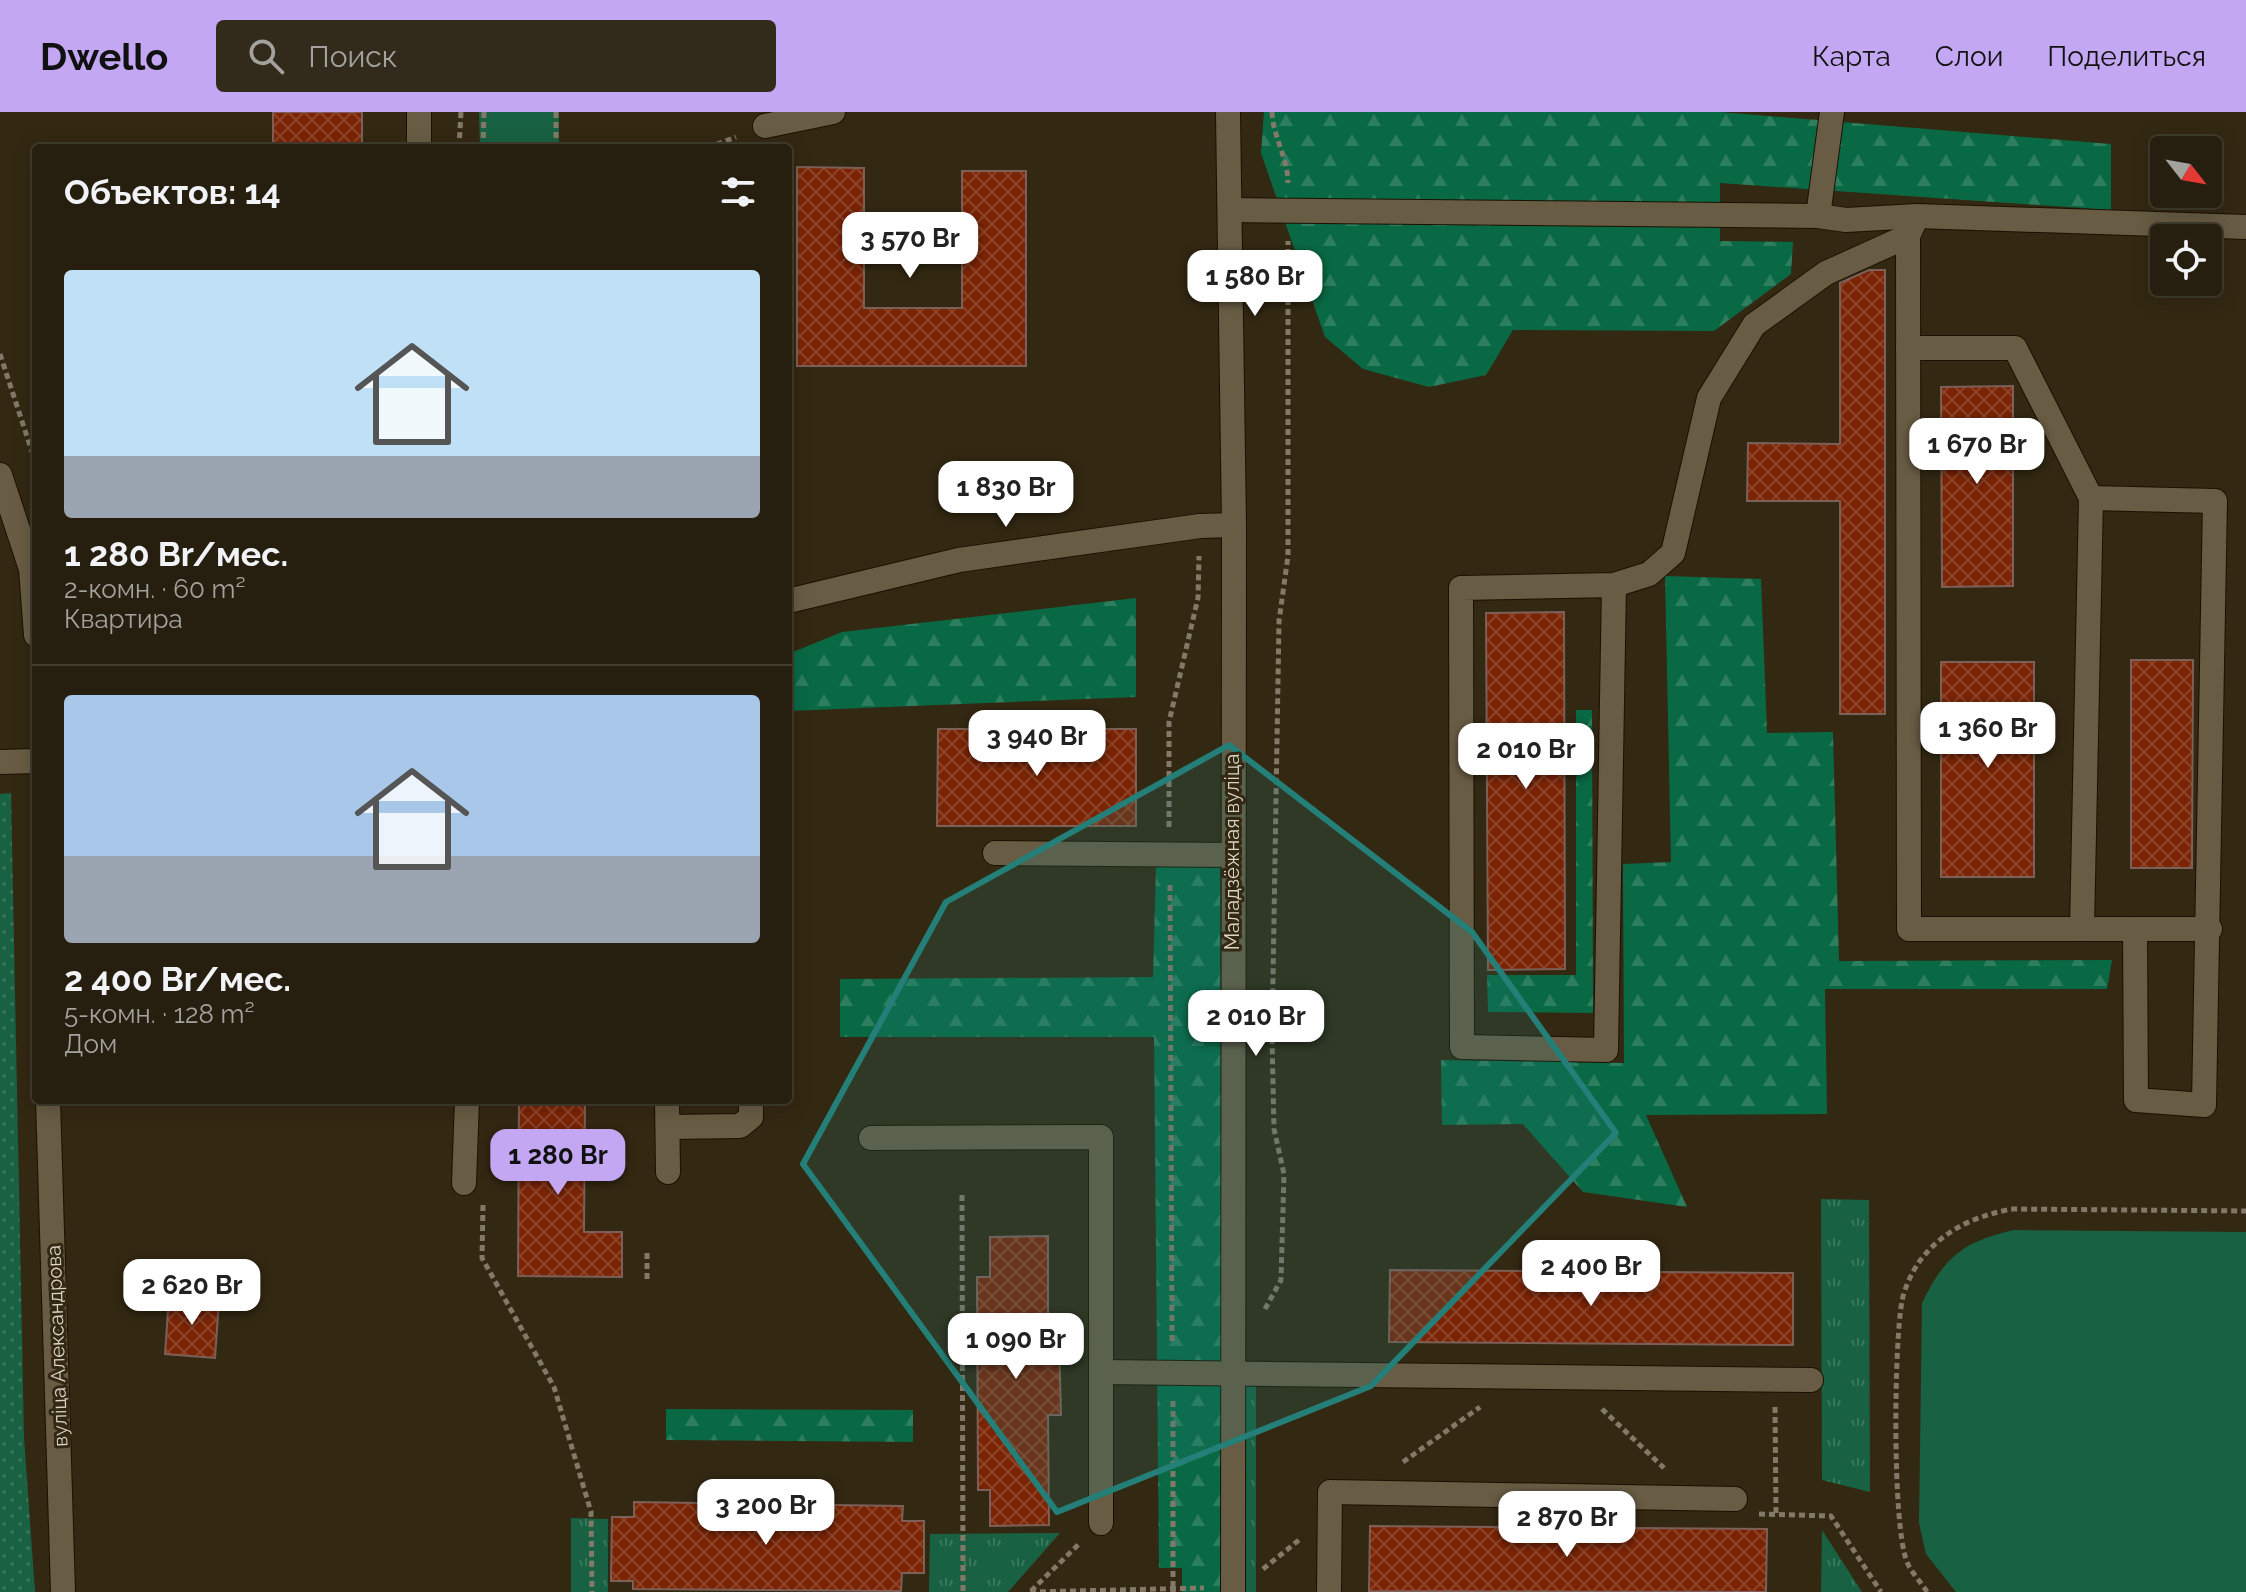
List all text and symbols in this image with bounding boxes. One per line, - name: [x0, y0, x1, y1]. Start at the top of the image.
- search box: [216, 20, 776, 92]
- text: Dwello: [40, 34, 168, 79]
- icon: search: [244, 34, 288, 78]
- text: Поиск: [308, 39, 397, 74]
- text: Карта: [1812, 40, 1891, 73]
- text: Слои: [1935, 40, 2003, 73]
- text: Поделиться: [2047, 40, 2206, 73]
- north arrow: [2150, 136, 2222, 208]
- map controls: [2150, 136, 2222, 296]
- icon: filters: [716, 170, 760, 214]
- text: Объектов: 14: [64, 172, 281, 212]
- pin: 3 570 Br: [827, 212, 993, 280]
- text: 3 570 Br: [860, 223, 960, 253]
- button: locate: [2150, 224, 2222, 296]
- pin: 1 580 Br: [1172, 250, 1338, 318]
- text: 1 580 Br: [1205, 261, 1305, 291]
- icon: home: [340, 322, 484, 466]
- pin: 1 670 Br: [1894, 418, 2060, 486]
- text: 1 670 Br: [1927, 429, 2027, 459]
- pin: 1 830 Br: [923, 461, 1089, 529]
- text: 1 830 Br: [956, 472, 1056, 502]
- text: 1 280 Br/мес.: [64, 534, 288, 574]
- text: 2-комн. · 60 m²: [64, 574, 245, 604]
- text: Квартира: [64, 604, 183, 634]
- pin: 1 360 Br: [1905, 702, 2071, 770]
- pin: 3 940 Br: [954, 710, 1120, 778]
- text: 1 360 Br: [1938, 713, 2038, 743]
- text: 3 940 Br: [987, 721, 1087, 751]
- pin: 2 010 Br: [1443, 723, 1609, 791]
- text: 2 010 Br: [1476, 734, 1576, 764]
- icon: home: [340, 747, 484, 891]
- street label: Маладзёжная вуліца: [1220, 754, 1244, 950]
- text: 2 400 Br/мес.: [64, 959, 291, 999]
- pin: 2 010 Br: [1173, 990, 1339, 1058]
- text: 5-комн. · 128 m²: [64, 999, 255, 1029]
- text: 2 010 Br: [1206, 1001, 1306, 1031]
- text: Дом: [64, 1029, 117, 1059]
- pin: 1 280 Br: [475, 1129, 641, 1197]
- text: 1 280 Br: [508, 1140, 608, 1170]
- pin: 2 400 Br: [1508, 1240, 1674, 1308]
- street label: вуліца Александрова: [41, 1245, 73, 1447]
- text: 2 400 Br: [1540, 1251, 1642, 1281]
- pin: 2 620 Br: [109, 1259, 275, 1327]
- text: 2 620 Br: [141, 1270, 243, 1300]
- pin: 1 090 Br: [933, 1313, 1099, 1381]
- text: 1 090 Br: [966, 1324, 1066, 1354]
- pin: 3 200 Br: [683, 1479, 849, 1547]
- text: 3 200 Br: [715, 1490, 817, 1520]
- pin: 2 870 Br: [1484, 1491, 1650, 1559]
- text: 2 870 Br: [1516, 1502, 1618, 1532]

